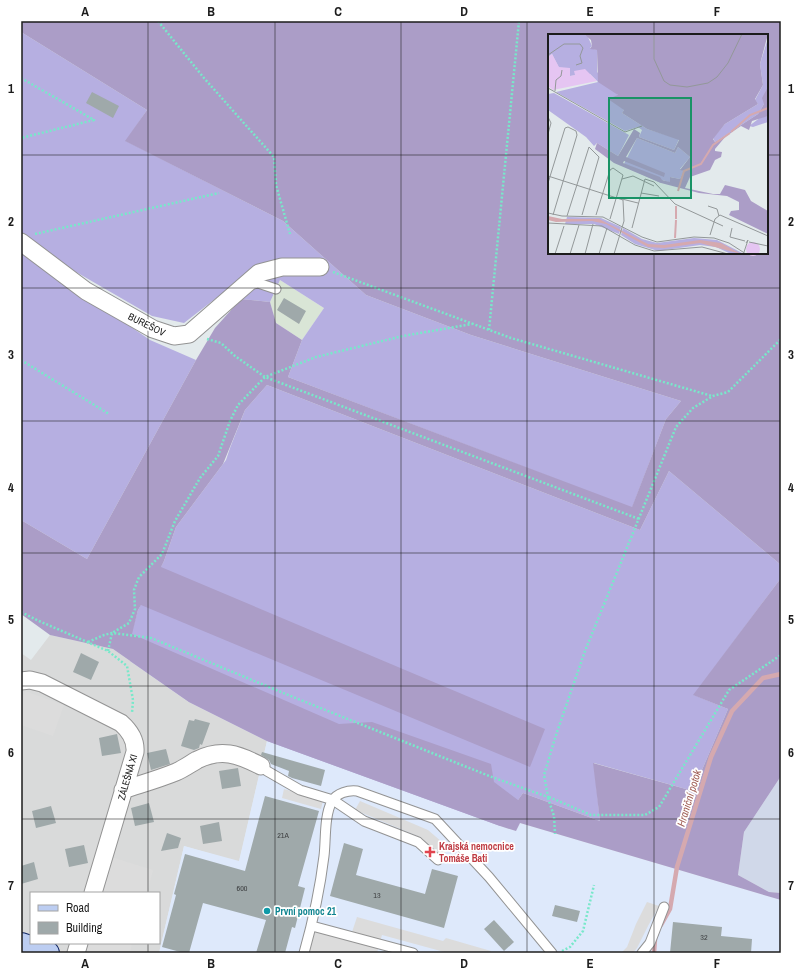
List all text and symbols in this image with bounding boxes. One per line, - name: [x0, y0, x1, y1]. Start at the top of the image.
- text: A: [81, 3, 89, 20]
- text: B: [207, 3, 215, 20]
- text: C: [334, 3, 342, 20]
- text: D: [460, 3, 468, 20]
- text: E: [586, 3, 594, 20]
- text: F: [714, 3, 721, 20]
- inset map: [548, 34, 768, 254]
- text: 1: [8, 80, 14, 97]
- text: 1: [788, 80, 794, 97]
- text: 2: [8, 213, 14, 230]
- text: 2: [788, 213, 794, 230]
- street label: BUREŠOV: [126, 310, 168, 339]
- text: 3: [8, 346, 14, 363]
- text: 3: [788, 346, 794, 363]
- text: 4: [8, 479, 14, 496]
- text: 4: [788, 479, 794, 496]
- text: 5: [8, 611, 14, 628]
- text: 5: [788, 611, 794, 628]
- text: 6: [8, 744, 14, 761]
- text: 6: [788, 744, 794, 761]
- street label: ZÁLEŠNÁ XI: [115, 753, 140, 801]
- water label: Hraniční potok: [674, 767, 704, 828]
- house number: 21A: [277, 830, 289, 840]
- place label: Krajská nemocnice Tomáše Bati: [439, 840, 514, 865]
- marker: Krajská nemocnice Tomáše Bati: [424, 846, 436, 858]
- text: 7: [8, 877, 14, 894]
- text: 7: [788, 877, 794, 894]
- house number: 600: [237, 883, 248, 893]
- house number: 13: [373, 890, 381, 900]
- legend: [30, 892, 160, 944]
- text: Road: [66, 900, 90, 916]
- place label: První pomoc 21: [275, 905, 337, 918]
- marker: První pomoc 21: [262, 906, 272, 916]
- text: Building: [66, 920, 103, 936]
- house number: 32: [700, 932, 708, 942]
- text: A: [81, 955, 89, 972]
- text: B: [207, 955, 215, 972]
- text: C: [334, 955, 342, 972]
- text: D: [460, 955, 468, 972]
- text: E: [586, 955, 594, 972]
- text: F: [714, 955, 721, 972]

